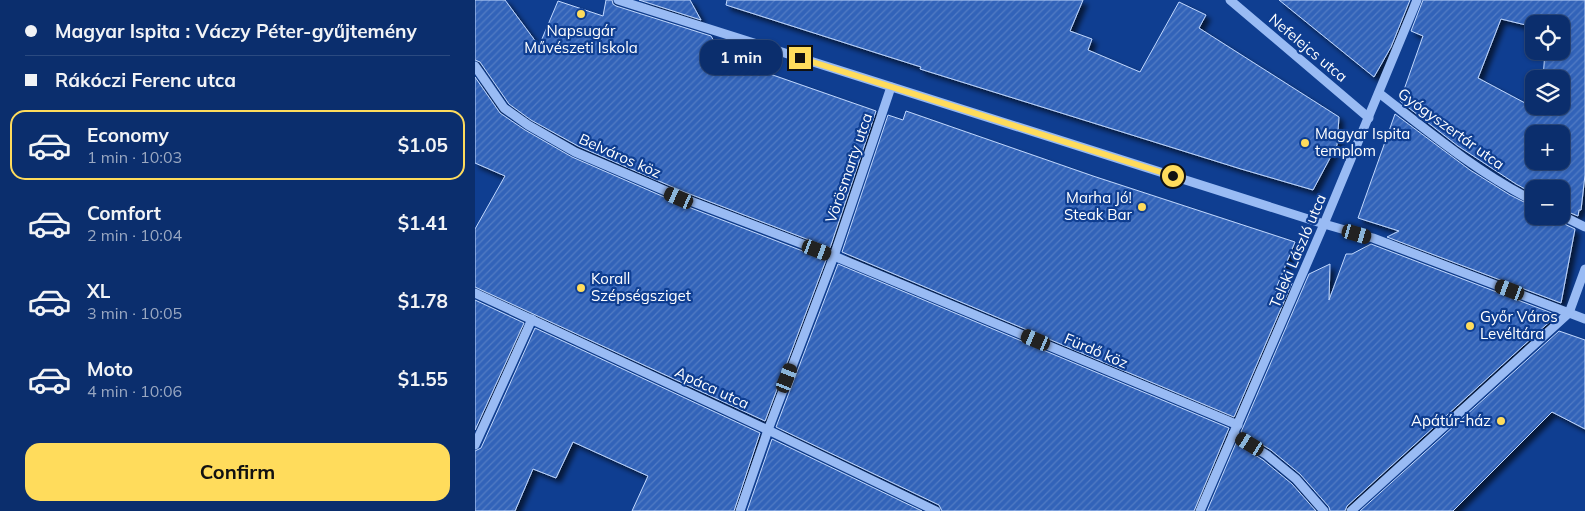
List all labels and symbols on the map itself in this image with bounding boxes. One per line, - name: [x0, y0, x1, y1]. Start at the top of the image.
- marker: Napsugár Művészeti Iskola: [575, 8, 587, 20]
- street label: Nefelejcs utca: [1265, 9, 1351, 86]
- place label: Napsugár Művészeti Iskola: [524, 21, 638, 57]
- callout: 1 min: [700, 40, 783, 76]
- route end: [789, 47, 811, 69]
- street label: Gyógyszertár utca: [1394, 84, 1508, 174]
- street label: Vörösmarty utca: [821, 110, 876, 225]
- place label: Magyar Ispita templom: [1315, 124, 1410, 160]
- street label: Belváros köz: [576, 129, 664, 182]
- marker: Magyar Ispita templom: [1299, 137, 1311, 149]
- route start: [1162, 165, 1184, 187]
- car: [662, 185, 695, 211]
- place label: Marha Jó! Steak Bar: [1064, 188, 1133, 224]
- street label: Teleki László utca: [1265, 191, 1330, 310]
- marker: Marha Jó! Steak Bar: [1136, 201, 1148, 213]
- car: [1340, 223, 1373, 245]
- car: [800, 238, 833, 262]
- place label: Korall Szépségsziget: [591, 269, 691, 305]
- car: [1493, 278, 1526, 302]
- marker: Korall Szépségsziget: [575, 282, 587, 294]
- place label: Győr Város Levéltára: [1480, 307, 1558, 343]
- marker: Győr Város Levéltára: [1464, 320, 1476, 332]
- car: [1019, 327, 1052, 353]
- street label: Fürdő köz: [1061, 329, 1131, 373]
- car: [774, 361, 799, 395]
- street label: Apáca utca: [672, 362, 752, 413]
- place label: Apátúr-ház: [1411, 411, 1491, 430]
- marker: Apátúr-ház: [1495, 415, 1507, 427]
- car: [1233, 430, 1266, 458]

